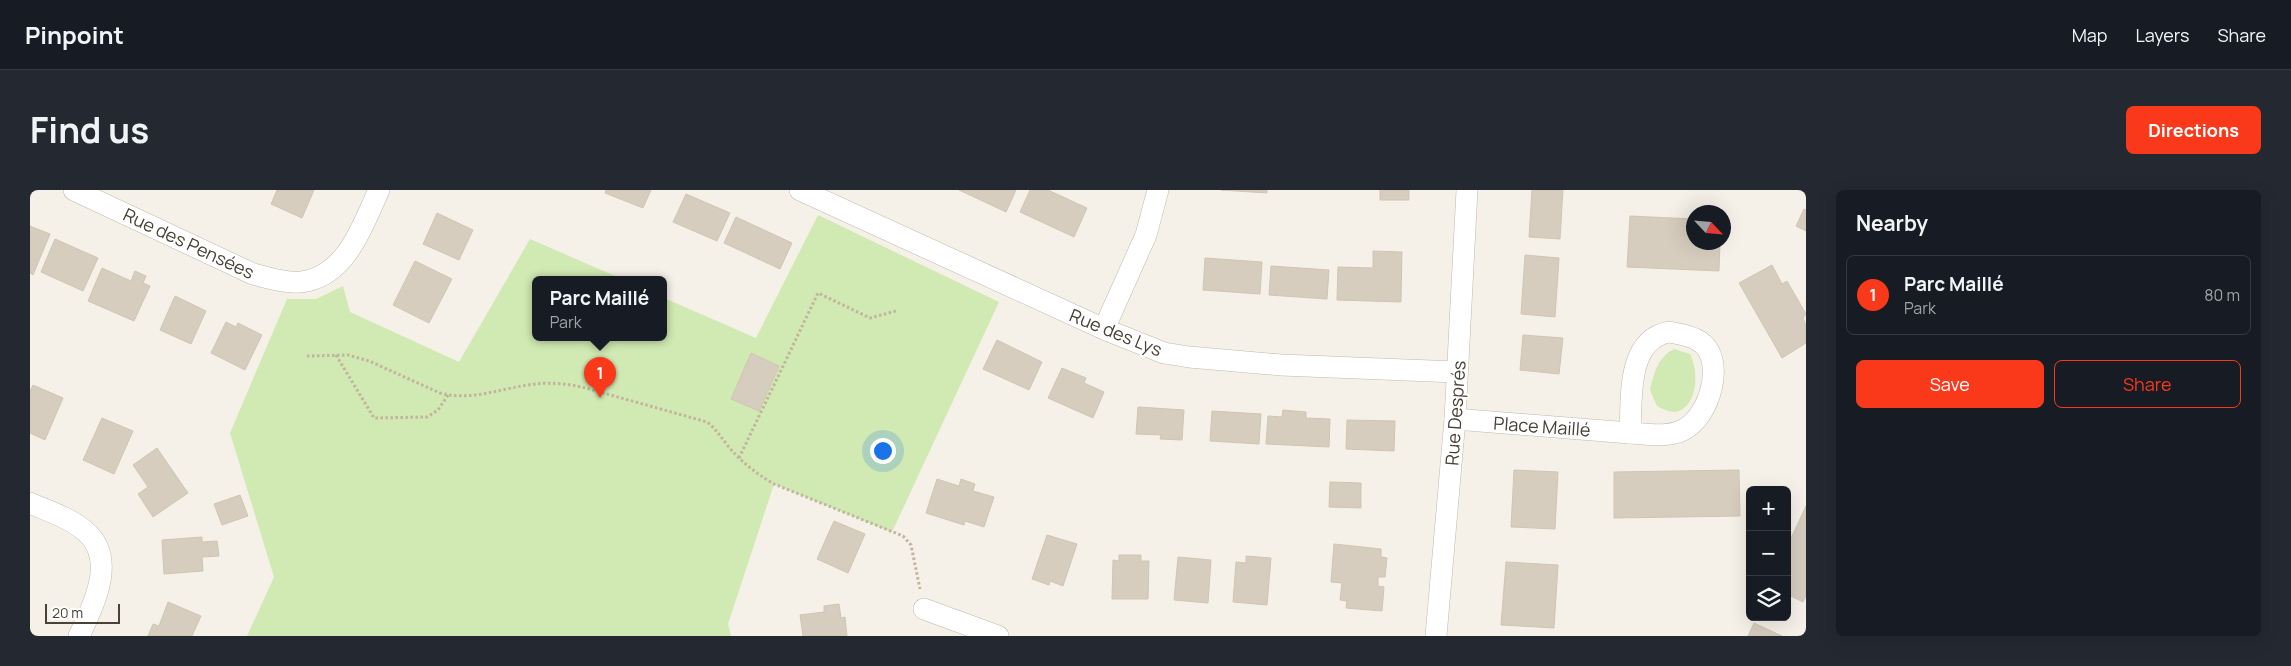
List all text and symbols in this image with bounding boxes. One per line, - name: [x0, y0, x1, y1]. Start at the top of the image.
- text: Pinpoint: [25, 18, 124, 51]
- text: Map: [2072, 23, 2107, 47]
- text: Layers: [2135, 23, 2189, 47]
- text: Share: [2217, 23, 2266, 47]
- text: Find us: [30, 106, 149, 154]
- button: Directions: [2126, 106, 2261, 154]
- street label: Rue des Pensées: [120, 202, 258, 284]
- north arrow: [1686, 205, 1731, 250]
- text: Nearby: [1856, 209, 1928, 237]
- text: Parc Maillé: [1904, 271, 2004, 297]
- popup: [532, 276, 667, 341]
- text: 1: [1869, 284, 1877, 306]
- text: 80 m: [2204, 284, 2240, 306]
- text: Parc Maillé: [550, 285, 649, 311]
- text: Park: [1904, 297, 1936, 319]
- street label: Rue des Lys: [1066, 303, 1166, 361]
- text: Park: [550, 311, 582, 333]
- pin: 1: [584, 357, 616, 398]
- street label: Rue Després: [1439, 360, 1471, 466]
- button: Save: [1856, 360, 2044, 408]
- button: Share: [2054, 360, 2241, 408]
- street label: Place Maillé: [1493, 411, 1591, 441]
- your location: [870, 438, 896, 464]
- map controls: [1746, 486, 1791, 621]
- button: +: [1746, 486, 1791, 531]
- button: −: [1746, 531, 1791, 576]
- button: layers: [1746, 576, 1791, 621]
- scale bar: [45, 601, 120, 624]
- text: 20 m: [52, 603, 83, 622]

